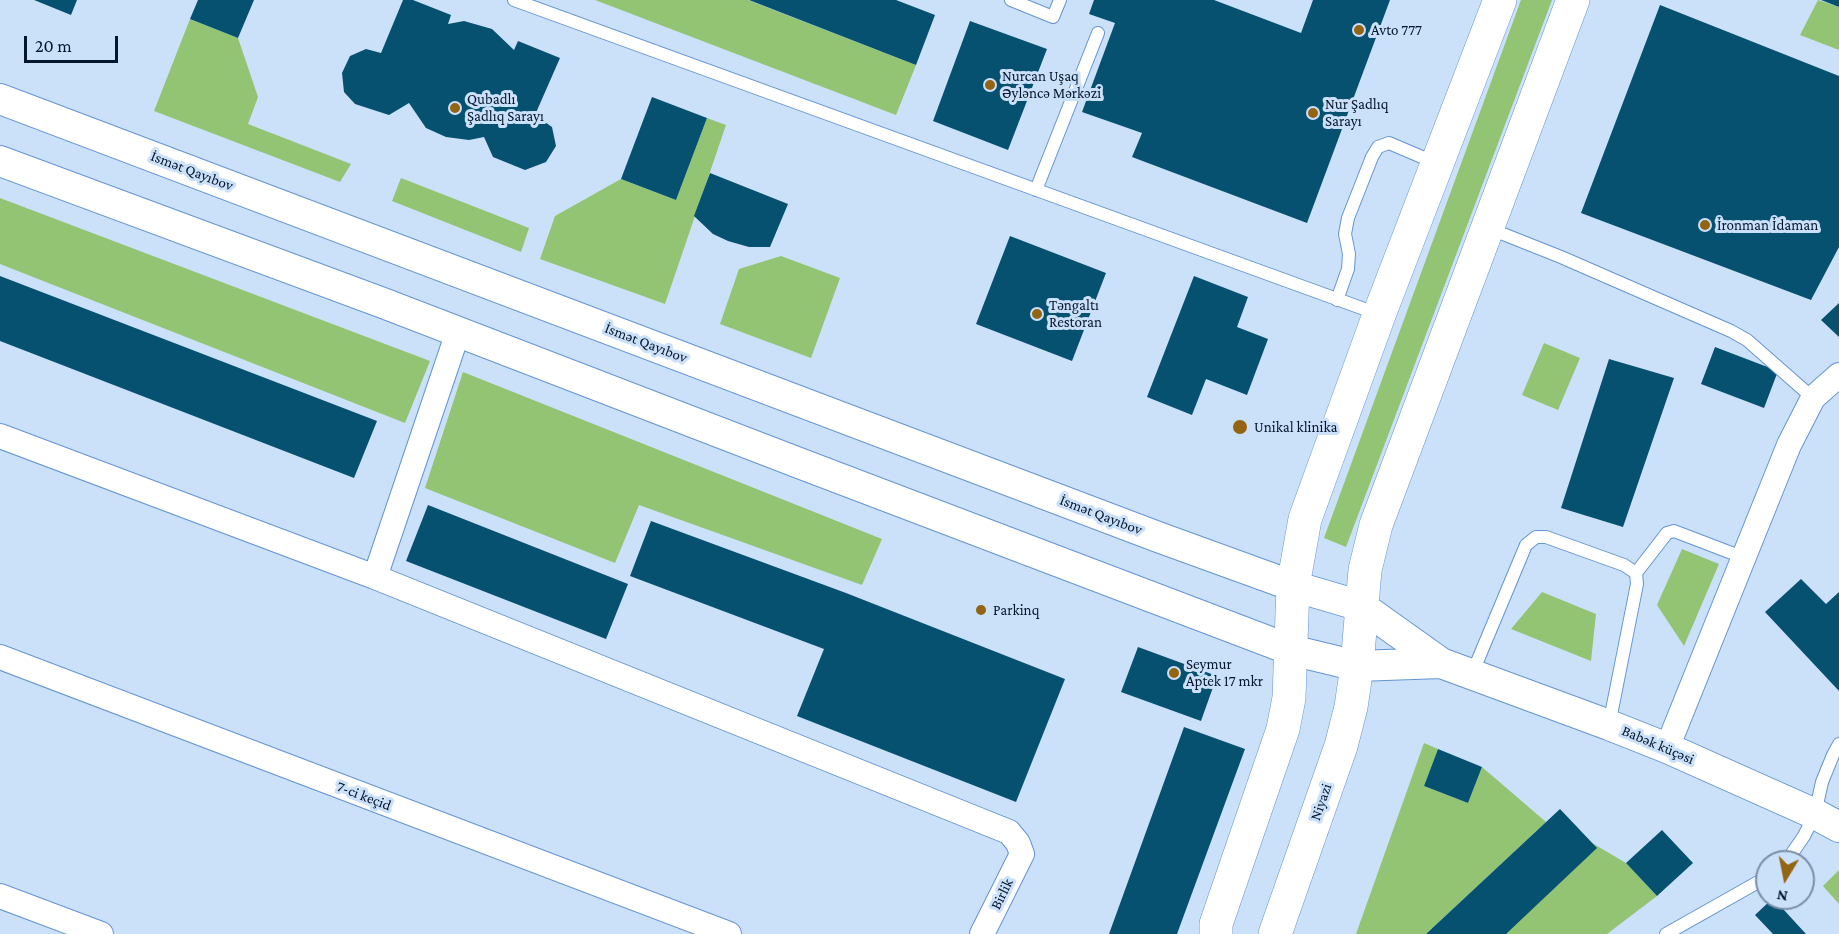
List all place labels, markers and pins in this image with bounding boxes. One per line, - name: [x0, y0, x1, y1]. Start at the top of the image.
- place label: Avto 777: [1371, 21, 1422, 39]
- marker: Avto 777: [1352, 23, 1366, 37]
- place label: Nurcan Uşaq Əyləncə Mərkəzi: [1002, 67, 1101, 102]
- marker: Nurcan Uşaq Əyləncə Mərkəzi: [983, 78, 997, 92]
- place label: Qubadlı Şadlıq Sarayı: [467, 90, 544, 125]
- place label: Nur Şadlıq Sarayı: [1325, 95, 1388, 130]
- marker: Qubadlı Şadlıq Sarayı: [448, 101, 462, 115]
- marker: Nur Şadlıq Sarayı: [1306, 106, 1320, 120]
- place label: İronman İdaman: [1717, 216, 1818, 234]
- marker: İronman İdaman: [1698, 218, 1712, 232]
- place label: Tәngaltı Restoran: [1049, 296, 1102, 331]
- marker: Tәngaltı Restoran: [1030, 307, 1044, 321]
- marker: Unikal klinika: [1231, 418, 1249, 436]
- place label: Unikal klinika: [1254, 418, 1338, 436]
- place label: Parkinq: [993, 601, 1039, 619]
- marker: Parkinq: [974, 603, 988, 617]
- place label: Seymur Aptek 17 mkr: [1186, 655, 1263, 690]
- marker: Seymur Aptek 17 mkr: [1167, 666, 1181, 680]

